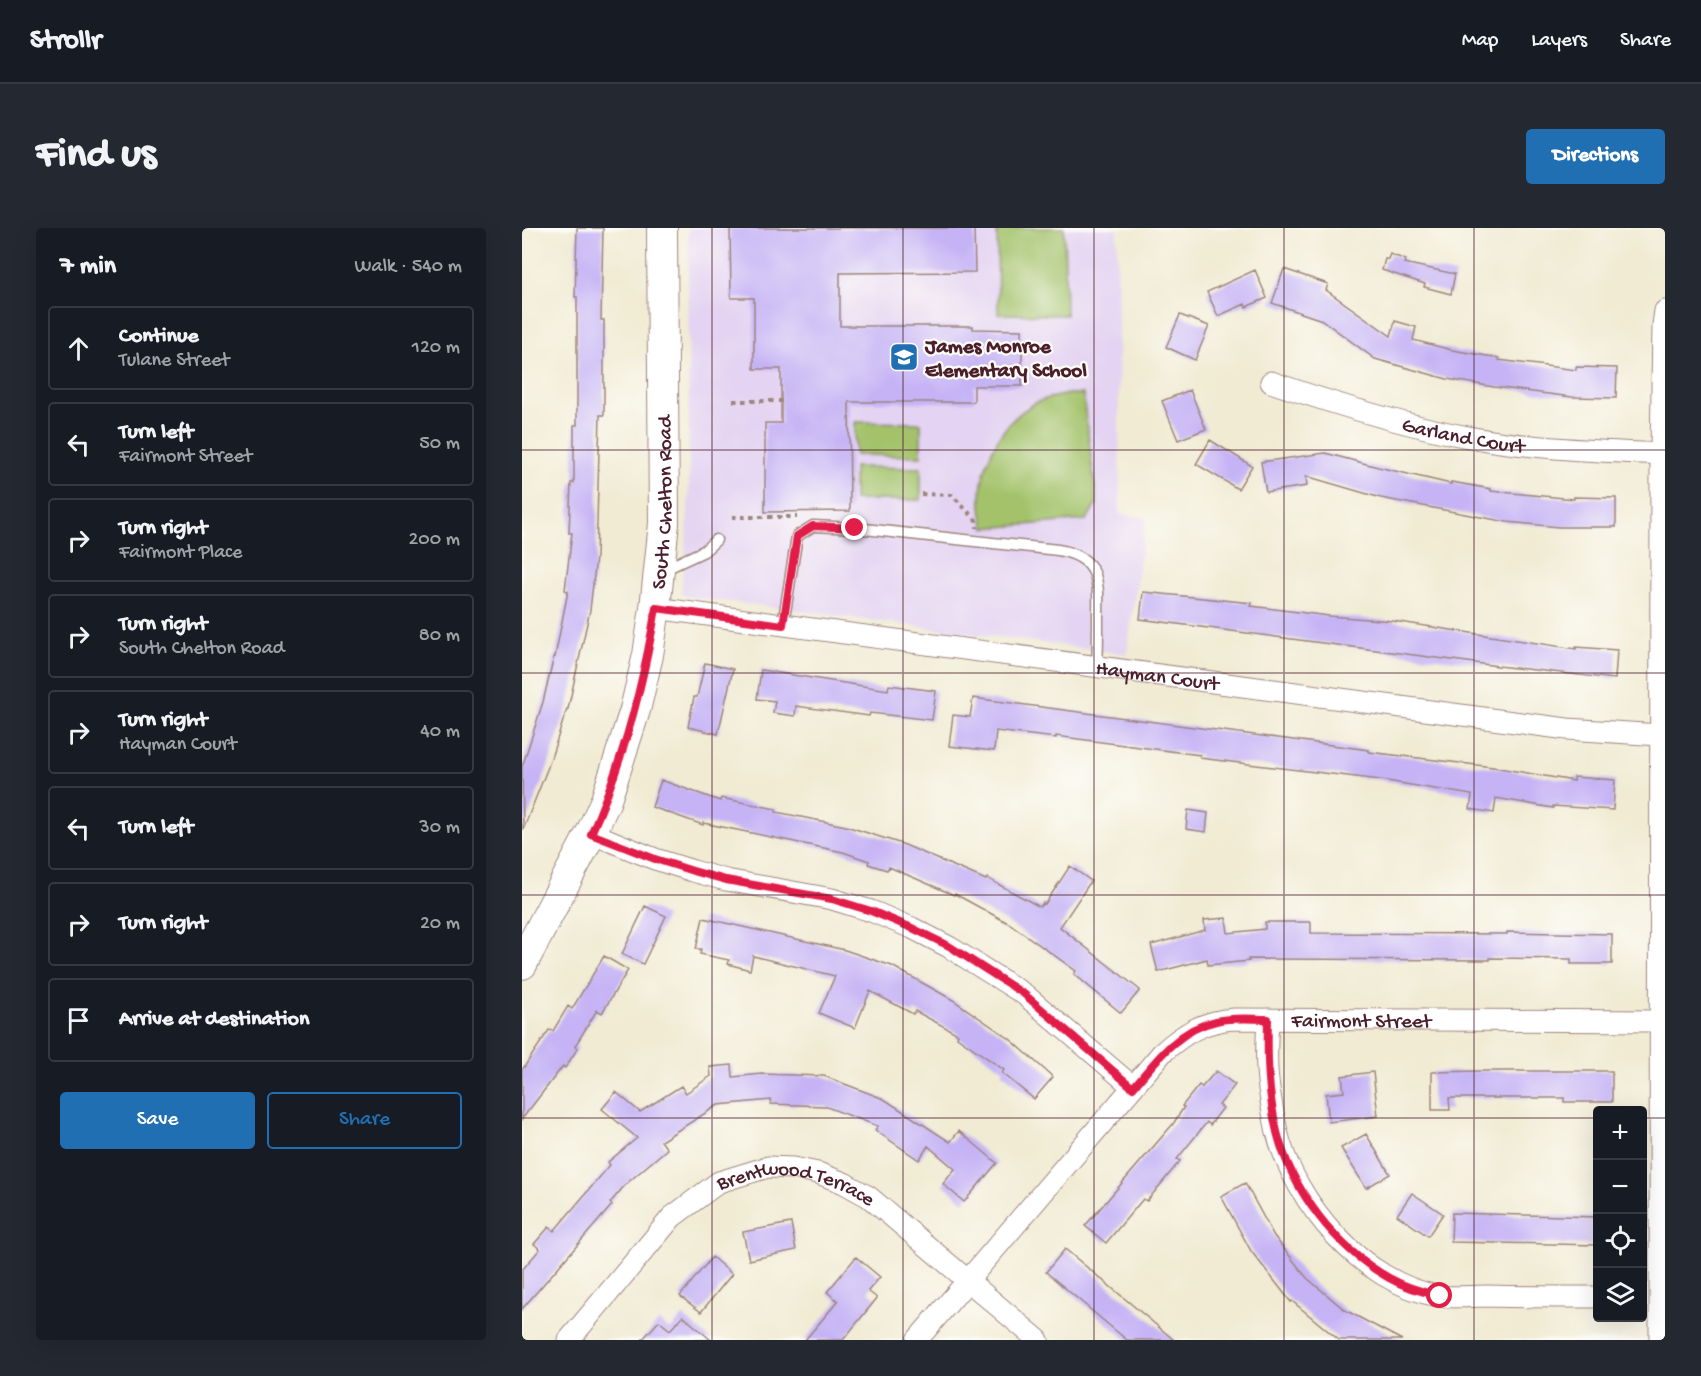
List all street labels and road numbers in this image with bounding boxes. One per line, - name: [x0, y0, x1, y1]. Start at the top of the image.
- street label: South Chelton Road: [648, 414, 680, 591]
- street label: Garland Court: [1399, 414, 1528, 461]
- street label: Hayman Court: [1094, 658, 1223, 699]
- street label: Fairmont Street: [1290, 1010, 1434, 1036]
- street label: Brentwood Terrace: [713, 1158, 880, 1214]

